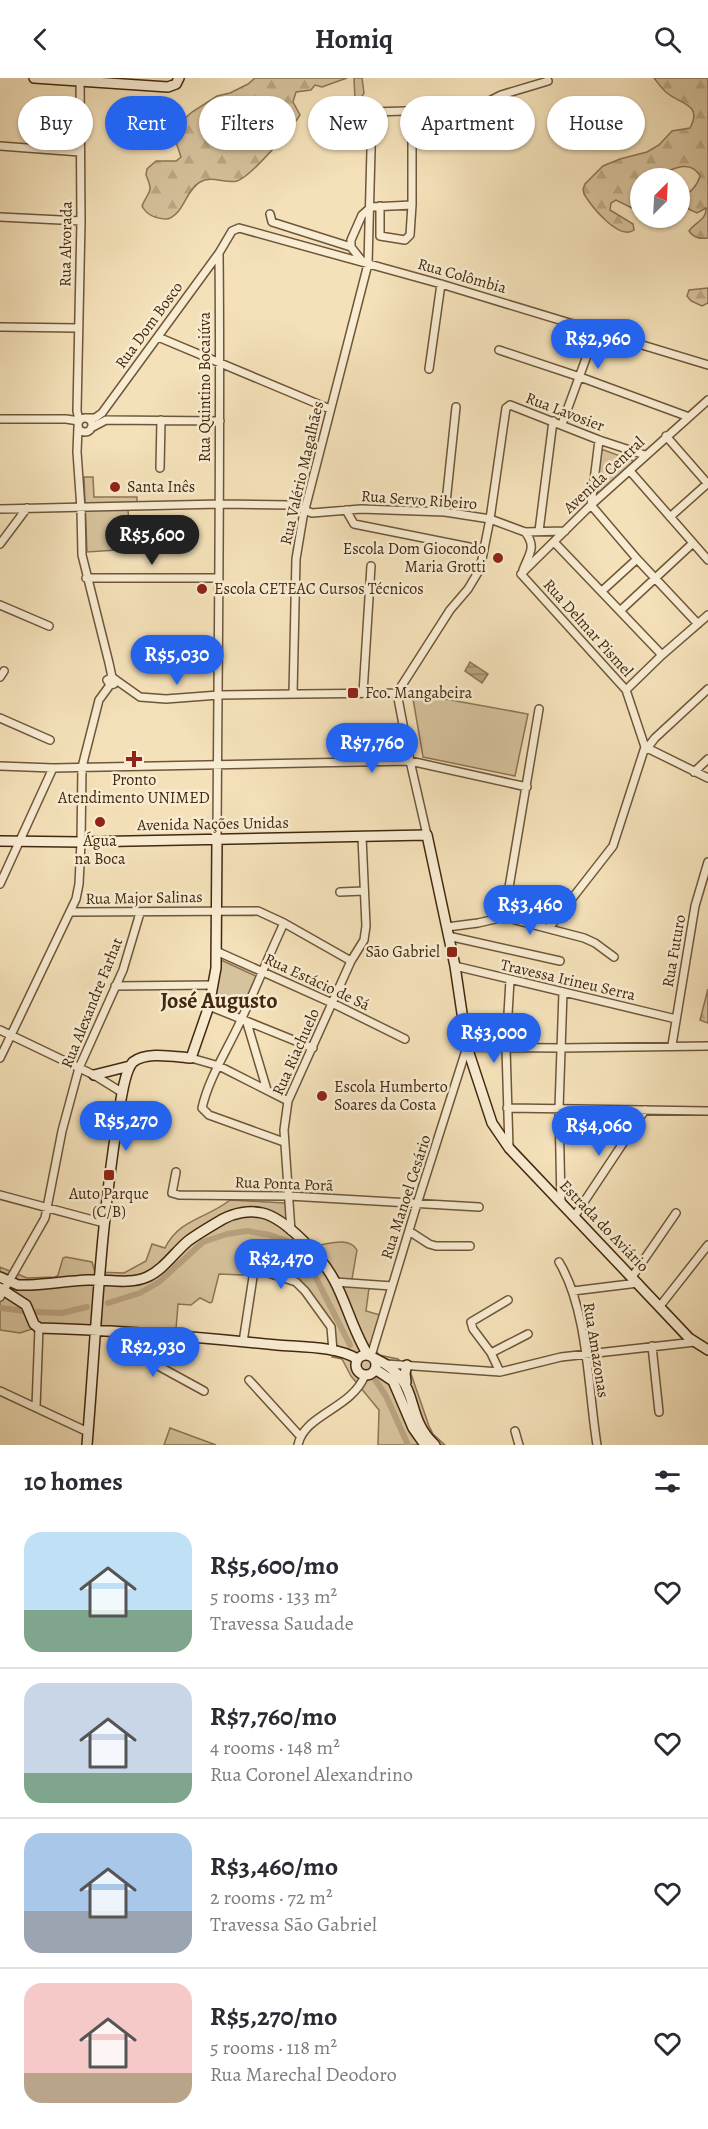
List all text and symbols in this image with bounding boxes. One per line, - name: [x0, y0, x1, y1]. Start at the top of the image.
- text: Homiq: [315, 21, 393, 57]
- icon: back: [24, 23, 57, 56]
- icon: search: [651, 23, 684, 56]
- chip: Buy: [18, 96, 93, 150]
- chip: Rent: [105, 96, 187, 150]
- chip: Filters: [199, 96, 296, 150]
- chip: New: [308, 96, 388, 150]
- chip: Apartment: [400, 96, 535, 150]
- chip: House: [547, 96, 645, 150]
- north arrow: [630, 168, 690, 228]
- map controls: [630, 168, 690, 228]
- street label: Rua Alvorada: [54, 200, 78, 287]
- street label: Rua Colômbia: [415, 253, 510, 299]
- street label: Rua Dom Bosco: [110, 277, 188, 373]
- street label: Rua Quintino Bocaiúva: [194, 311, 216, 462]
- pin: R$2,960: [543, 319, 653, 370]
- text: R$2,960: [565, 325, 631, 352]
- street label: Rua Lavosier: [522, 387, 608, 437]
- street label: Rua Valério Magalhães: [275, 399, 329, 547]
- street label: Avenida Central: [558, 431, 650, 519]
- place label: Santa Inês: [127, 476, 195, 498]
- marker: Santa Inês: [108, 480, 122, 494]
- street label: Rua Servo Ribeiro: [360, 485, 478, 515]
- pin: R$5,600: [97, 515, 207, 566]
- text: R$5,600: [119, 521, 185, 548]
- place label: Escola Dom Giocondo Maria Grotti: [343, 538, 486, 578]
- marker: Escola Dom Giocondo Maria Grotti: [491, 551, 505, 565]
- street label: Rua Delmar Pismel: [538, 574, 638, 682]
- place label: Escola CETEAC Cursos Técnicos: [214, 578, 424, 600]
- marker: Escola CETEAC Cursos Técnicos: [195, 582, 209, 596]
- pin: R$5,030: [122, 635, 232, 686]
- text: R$5,030: [145, 641, 209, 668]
- place label: Fco. Mangabeira: [365, 682, 473, 704]
- marker: Fco. Mangabeira: [346, 686, 360, 700]
- pin: R$7,760: [317, 723, 427, 774]
- text: R$7,760: [340, 729, 404, 756]
- marker: Pronto Atendimento UNIMED: [125, 750, 143, 768]
- place label: Pronto Atendimento UNIMED: [57, 769, 210, 809]
- street label: Avenida Nações Unidas: [136, 812, 289, 836]
- marker: Água na Boca: [93, 815, 107, 829]
- place label: Água na Boca: [75, 830, 126, 870]
- pin: R$3,460: [475, 885, 585, 936]
- street label: Rua Major Salinas: [85, 886, 203, 910]
- text: R$3,460: [498, 891, 562, 918]
- street label: Rua Futuro: [657, 913, 691, 989]
- street label: Rua Alexandre Farhat: [56, 934, 128, 1072]
- place label: São Gabriel: [365, 941, 440, 963]
- marker: São Gabriel: [445, 945, 459, 959]
- street label: Rua Estácio de Sá: [261, 948, 374, 1016]
- street label: Travessa Irineu Serra: [498, 954, 638, 1006]
- district label: José Augusto: [160, 986, 278, 1016]
- street label: Rua Riachuelo: [267, 1005, 325, 1099]
- pin: R$3,000: [439, 1013, 549, 1064]
- text: R$3,000: [461, 1019, 527, 1046]
- place label: Escola Humberto Soares da Costa: [334, 1076, 448, 1116]
- marker: Escola Humberto Soares da Costa: [315, 1089, 329, 1103]
- pin: R$5,270: [71, 1101, 181, 1152]
- pin: R$4,060: [544, 1106, 654, 1157]
- text: R$5,270: [94, 1107, 158, 1134]
- text: R$4,060: [566, 1112, 632, 1139]
- street label: Rua Manoel Cesário: [375, 1132, 437, 1262]
- marker: Auto Parque (C/B): [102, 1168, 116, 1182]
- street label: Rua Ponta Porã: [234, 1171, 334, 1197]
- street label: Estrada do Aviário: [554, 1175, 654, 1277]
- place label: Auto Parque (C/B): [68, 1183, 149, 1223]
- pin: R$2,470: [226, 1239, 336, 1290]
- text: R$2,470: [248, 1245, 314, 1272]
- street label: Rua Amazonas: [578, 1301, 614, 1399]
- pin: R$2,930: [98, 1327, 208, 1378]
- text: R$2,930: [120, 1333, 186, 1360]
- text: 10 homes: [24, 1464, 123, 1499]
- icon: filters: [651, 1465, 684, 1498]
- text: R$5,600/mo: [210, 1548, 339, 1583]
- icon: home: [72, 1556, 144, 1628]
- icon: heart: [651, 1576, 684, 1609]
- text: 5 rooms · 133 m²: [210, 1583, 337, 1610]
- text: Travessa Saudade: [210, 1610, 354, 1637]
- text: R$7,760/mo: [210, 1699, 337, 1734]
- icon: home: [72, 1707, 144, 1779]
- icon: heart: [651, 1727, 684, 1760]
- text: 4 rooms · 148 m²: [210, 1734, 340, 1761]
- text: Rua Coronel Alexandrino: [210, 1761, 413, 1788]
- text: R$3,460/mo: [210, 1849, 338, 1884]
- icon: home: [72, 1857, 144, 1929]
- icon: heart: [651, 1877, 684, 1910]
- text: 2 rooms · 72 m²: [210, 1884, 332, 1911]
- text: Travessa São Gabriel: [210, 1911, 377, 1938]
- text: R$5,270/mo: [210, 1999, 337, 2034]
- icon: home: [72, 2007, 144, 2079]
- icon: heart: [651, 2027, 684, 2060]
- text: 5 rooms · 118 m²: [210, 2034, 337, 2061]
- text: Rua Marechal Deodoro: [210, 2061, 397, 2088]

